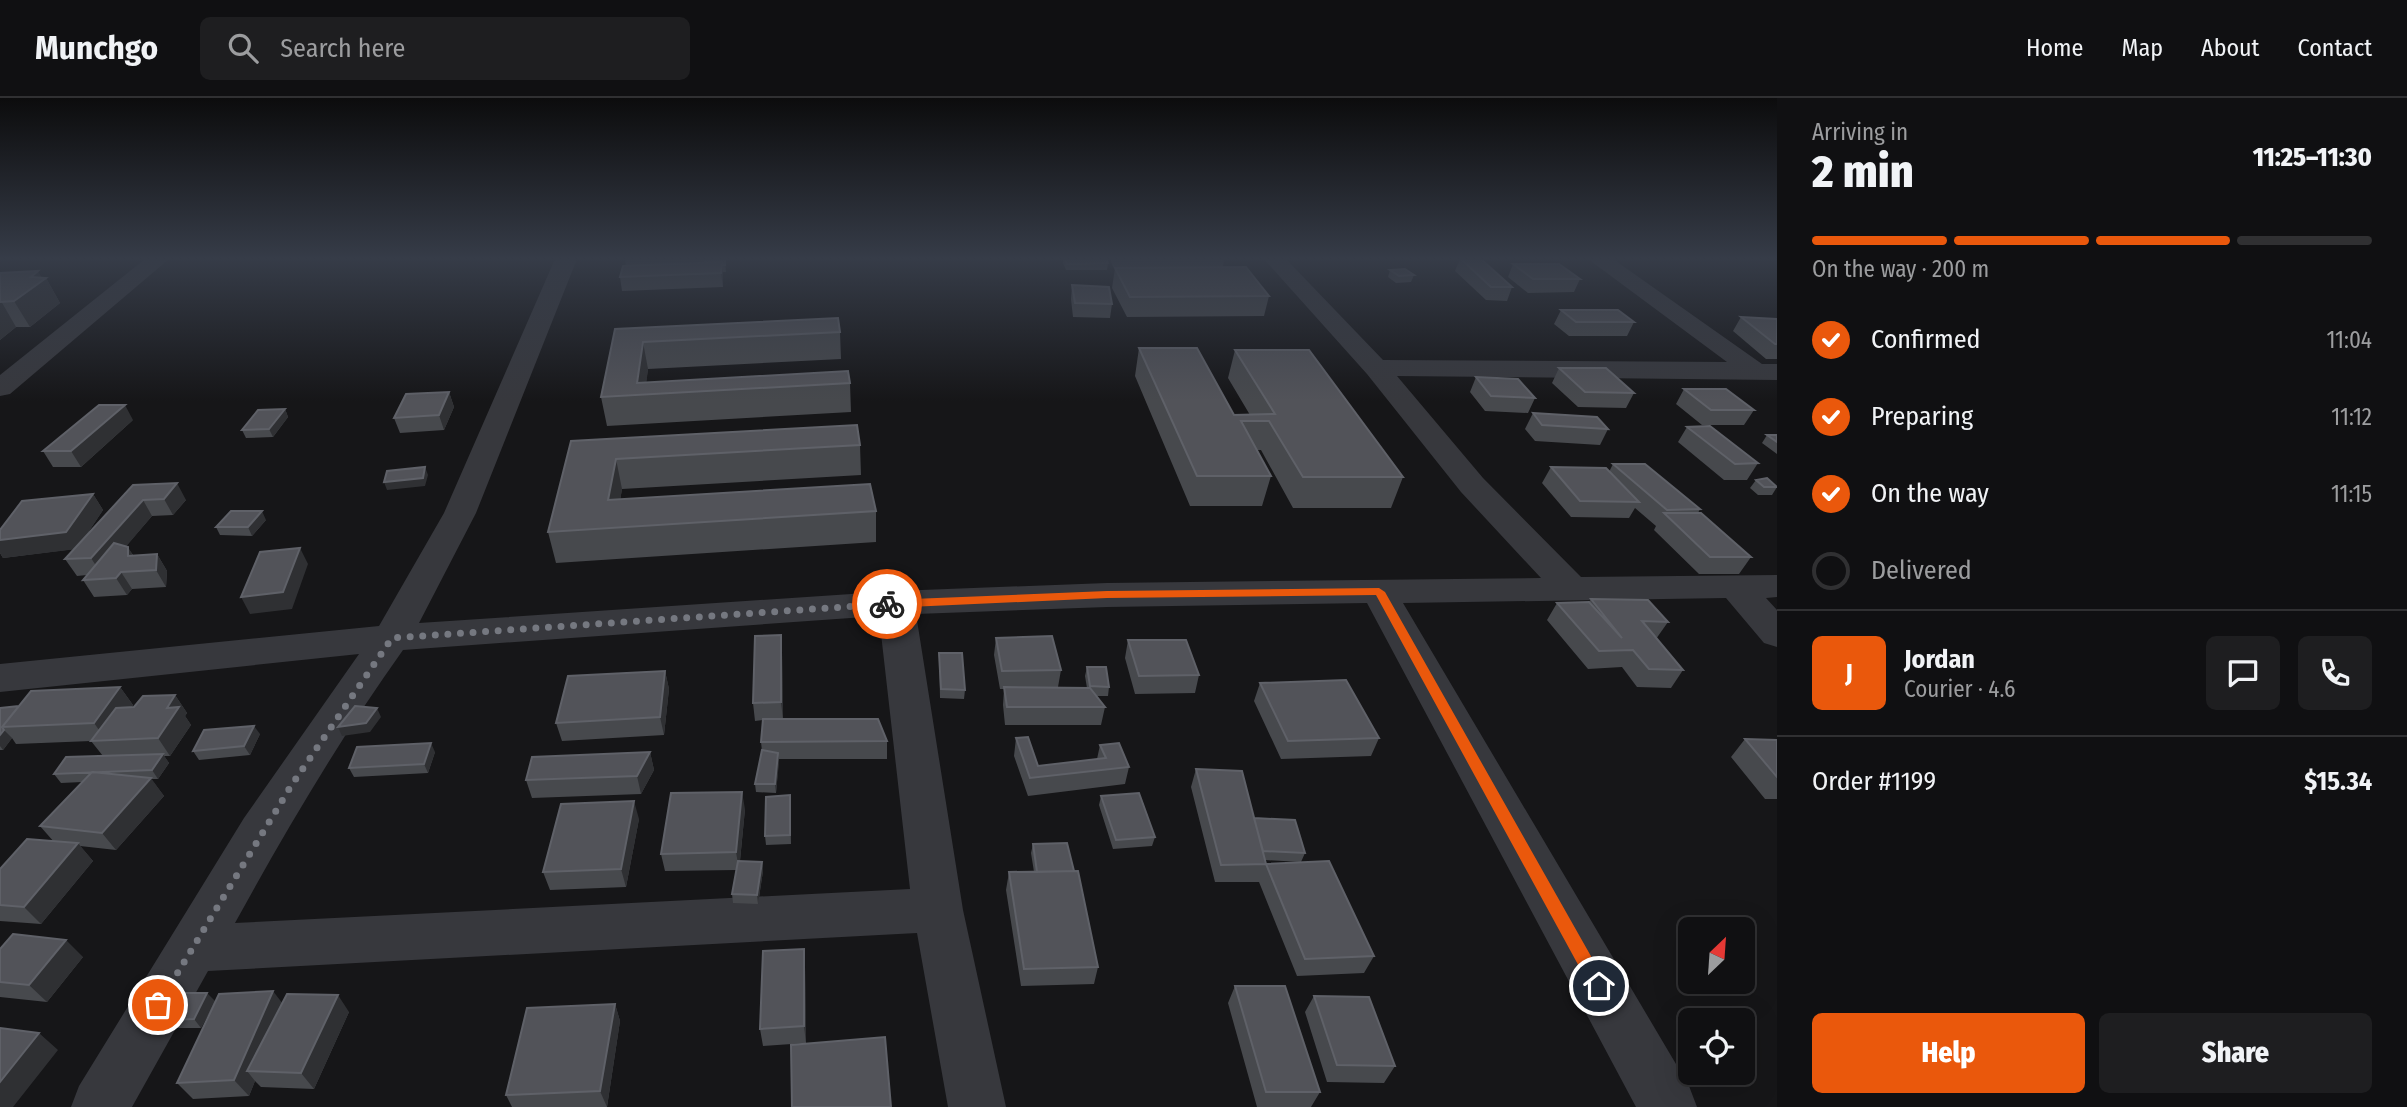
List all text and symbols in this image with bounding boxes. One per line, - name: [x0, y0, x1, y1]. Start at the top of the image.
- search box: [200, 17, 690, 80]
- text: Munchgo: [35, 28, 158, 68]
- icon: search: [224, 29, 262, 67]
- text: Search here: [280, 33, 405, 64]
- text: Home: [2026, 34, 2083, 62]
- text: Map: [2121, 34, 2163, 62]
- text: About: [2201, 34, 2259, 62]
- text: Contact: [2297, 34, 2372, 62]
- text: Arriving in: [1812, 118, 1908, 146]
- text: 11:25–11:30: [2253, 142, 2372, 173]
- text: 2 min: [1812, 144, 1914, 199]
- text: On the way · 200 m: [1812, 255, 1989, 283]
- icon: check: [1812, 321, 1850, 359]
- text: Confirmed: [1871, 324, 1981, 355]
- text: 11:04: [2326, 326, 2372, 354]
- icon: check: [1812, 398, 1850, 436]
- text: Preparing: [1871, 401, 1973, 432]
- text: 11:12: [2331, 403, 2372, 431]
- icon: check: [1812, 475, 1850, 513]
- text: On the way: [1871, 478, 1989, 509]
- text: 11:15: [2331, 480, 2372, 508]
- text: Delivered: [1871, 555, 1972, 586]
- courier: [852, 569, 922, 639]
- icon: bike: [868, 585, 906, 623]
- button: chat: [2206, 636, 2280, 710]
- button: phone: [2298, 636, 2372, 710]
- text: Jordan: [1904, 644, 1975, 675]
- text: J: [1845, 658, 1853, 689]
- text: Courier · 4.6: [1904, 675, 2015, 703]
- text: Order #1199: [1812, 766, 1936, 797]
- text: $15.34: [2304, 766, 2372, 797]
- north arrow: [1678, 917, 1755, 994]
- map controls: [1678, 917, 1755, 1085]
- pin: [1569, 956, 1629, 1016]
- icon: home: [1580, 967, 1618, 1005]
- pin: [128, 975, 188, 1035]
- icon: bag: [139, 986, 177, 1024]
- button: locate: [1678, 1008, 1755, 1085]
- button: Help: [1812, 1013, 2085, 1093]
- button: Share: [2099, 1013, 2372, 1093]

